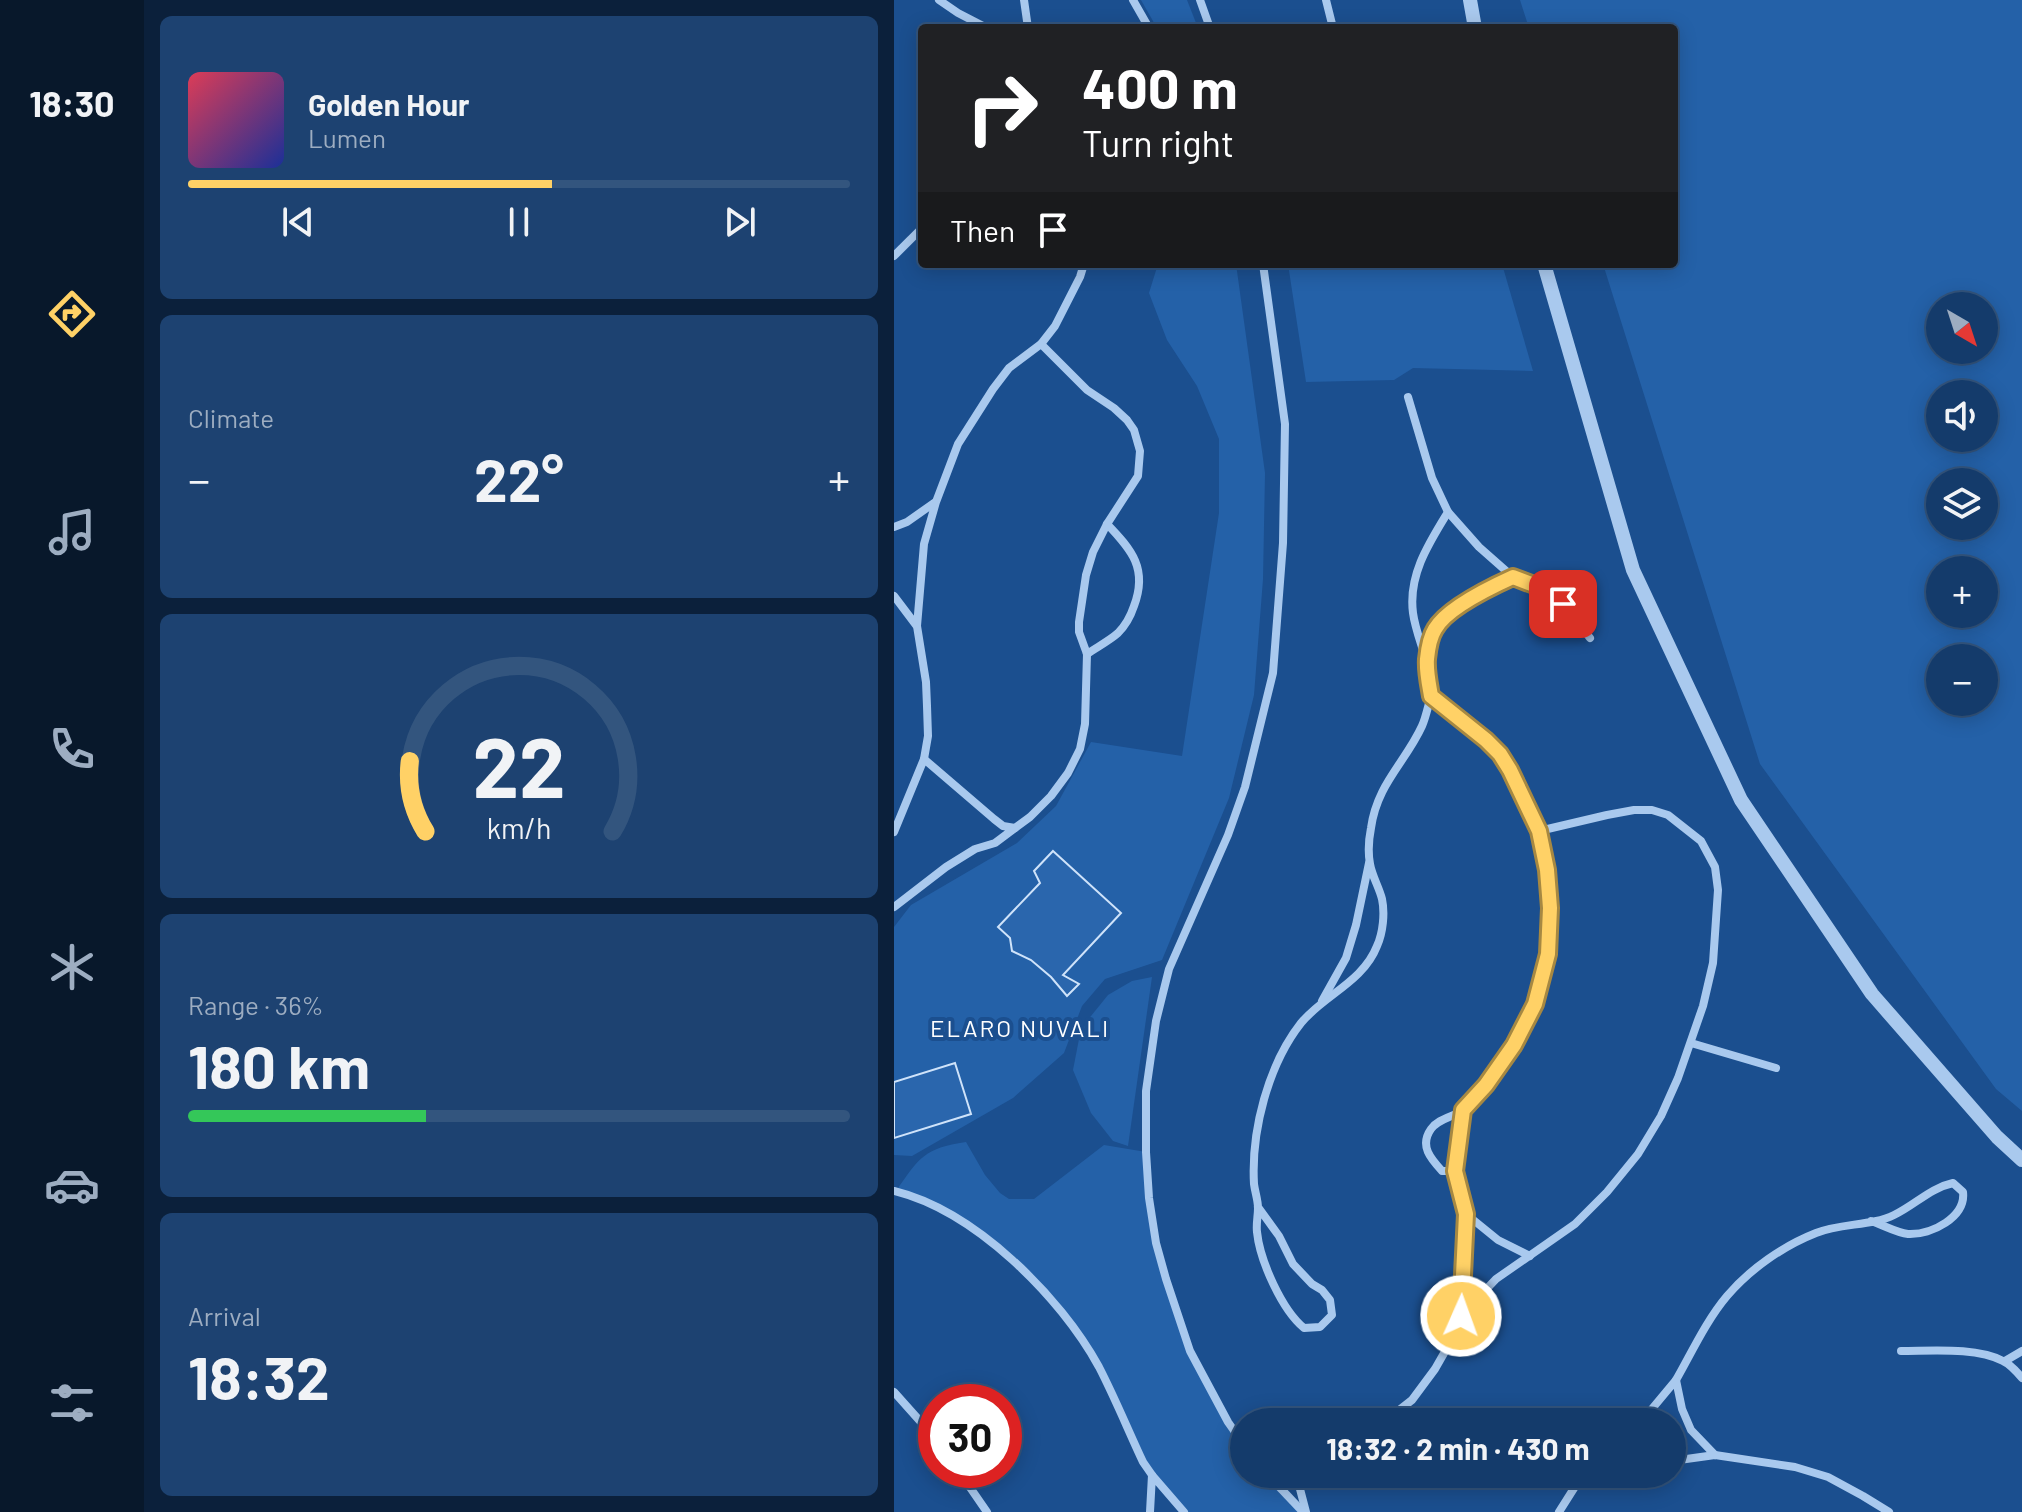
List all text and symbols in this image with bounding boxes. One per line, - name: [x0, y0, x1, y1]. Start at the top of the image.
- text: 400 m: [1082, 53, 1238, 120]
- icon: right: [950, 56, 1054, 160]
- text: 18:30: [29, 81, 115, 124]
- text: Golden Hour: [308, 86, 470, 122]
- text: Turn right: [1082, 121, 1234, 164]
- text: Lumen: [308, 122, 386, 153]
- icon: previous: [276, 200, 320, 244]
- icon: pause: [497, 200, 541, 244]
- icon: next: [718, 200, 762, 244]
- icon: arrive: [1031, 208, 1075, 252]
- text: Then: [950, 212, 1015, 248]
- icon: directions: [44, 286, 100, 342]
- north arrow: [1926, 292, 1998, 364]
- map controls: [1926, 292, 1998, 716]
- button: sound: [1926, 380, 1998, 452]
- text: Climate: [188, 402, 274, 433]
- text: 22°: [474, 442, 564, 514]
- text: −: [188, 452, 210, 505]
- text: +: [828, 452, 850, 505]
- button: layers: [1926, 468, 1998, 540]
- icon: music: [44, 504, 100, 560]
- button: +: [1926, 556, 1998, 628]
- pin: [1529, 570, 1597, 638]
- icon: arrive: [1541, 582, 1585, 626]
- button: −: [1926, 644, 1998, 716]
- text: 22: [472, 715, 566, 815]
- icon: phone: [44, 721, 100, 777]
- text: km/h: [487, 810, 551, 845]
- icon: climate: [44, 939, 100, 995]
- text: Range · 36%: [188, 989, 324, 1020]
- district label: ELARO NUVALI: [930, 1013, 1110, 1042]
- text: 180 km: [188, 1029, 370, 1101]
- icon: car: [44, 1157, 100, 1213]
- position arrow: [1419, 1274, 1503, 1358]
- text: Arrival: [188, 1300, 261, 1331]
- text: 18:32: [188, 1340, 330, 1412]
- icon: filters: [44, 1375, 100, 1431]
- speed limit sign: 30: [918, 1384, 1022, 1488]
- text: 18:32 · 2 min · 430 m: [1326, 1430, 1590, 1466]

